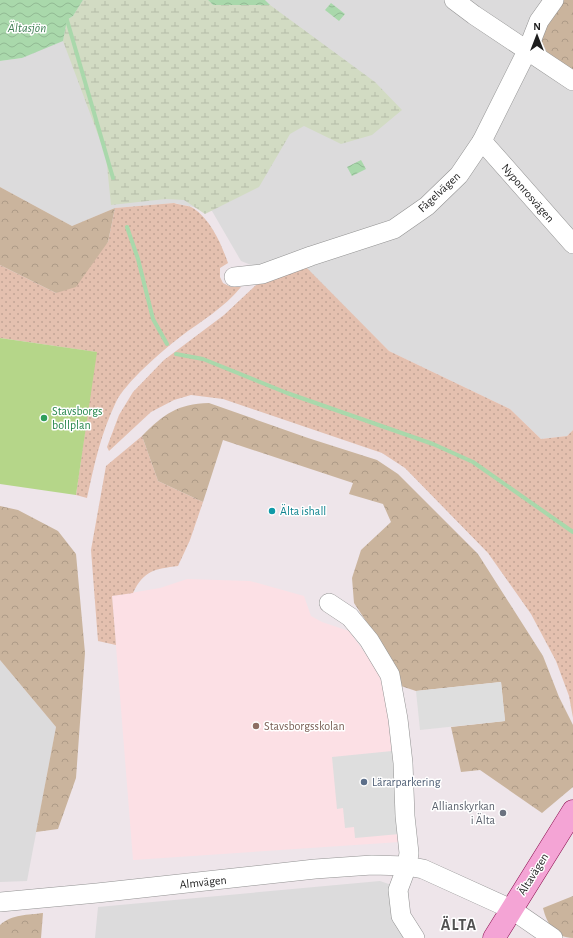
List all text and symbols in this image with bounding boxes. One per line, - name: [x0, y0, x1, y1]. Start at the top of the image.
- north arrow: [517, 16, 557, 56]
- water label: Ältasjön: [7, 21, 46, 35]
- text: N: [533, 21, 541, 32]
- street label: Nyponrosvägen: [499, 161, 557, 225]
- street label: Fågelvägen: [416, 170, 462, 214]
- place label: Stavsborgs bollplan: [52, 405, 103, 431]
- marker: Stavsborgs bollplan: [39, 413, 49, 423]
- place label: Älta ishall: [280, 504, 326, 517]
- marker: Älta ishall: [267, 506, 277, 516]
- place label: Stavsborgsskolan: [264, 720, 345, 732]
- marker: Stavsborgsskolan: [251, 721, 261, 731]
- place label: Lärarparkering: [372, 776, 441, 788]
- marker: Lärarparkering: [359, 777, 369, 787]
- place label: Allianskyrkan i Älta: [432, 800, 495, 826]
- marker: Allianskyrkan i Älta: [498, 808, 508, 818]
- street label: Ältavägen: [515, 850, 551, 897]
- street label: Almvägen: [179, 874, 227, 890]
- district label: ÄLTA: [441, 915, 477, 933]

